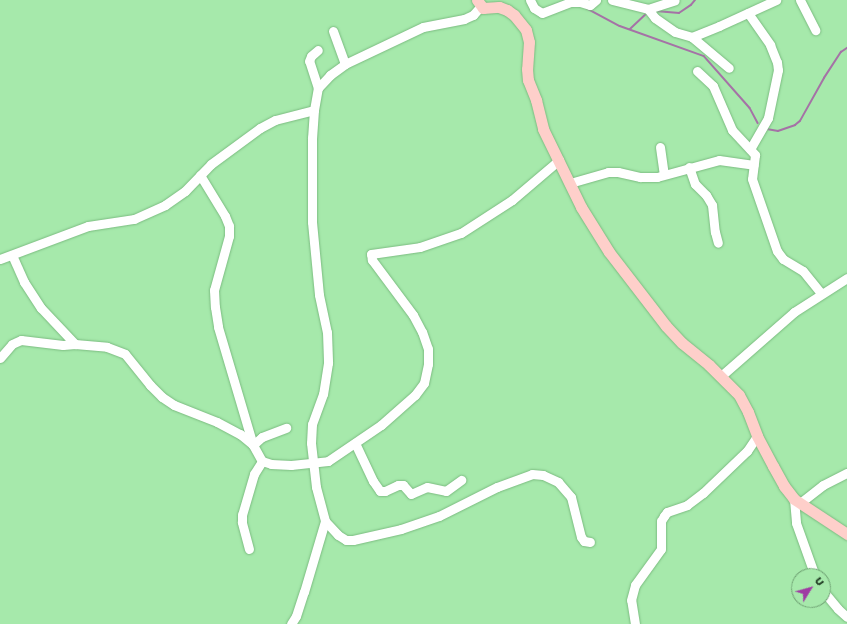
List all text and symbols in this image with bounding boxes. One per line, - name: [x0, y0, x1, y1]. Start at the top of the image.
- north arrow: [791, 568, 831, 608]
- text: U: [811, 573, 829, 589]

